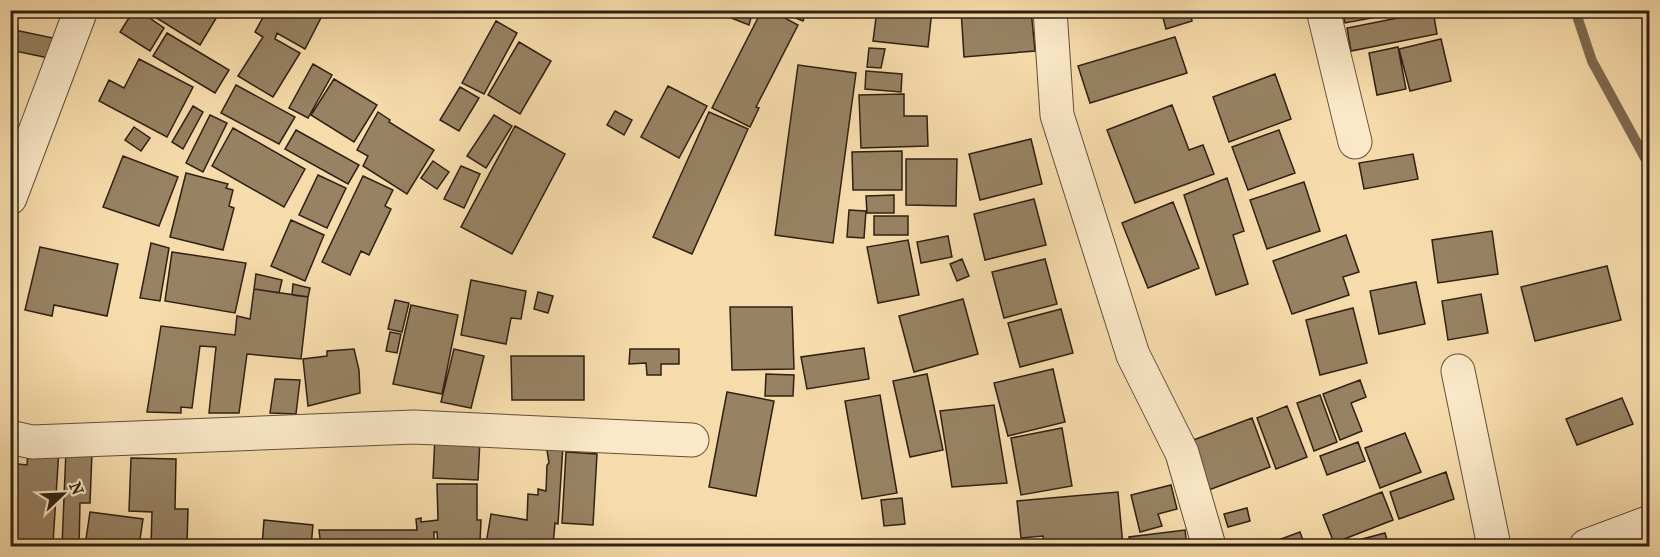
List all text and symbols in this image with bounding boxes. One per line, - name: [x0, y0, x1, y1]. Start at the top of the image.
- north arrow: [33, 464, 93, 524]
- text: N: [65, 479, 88, 498]

